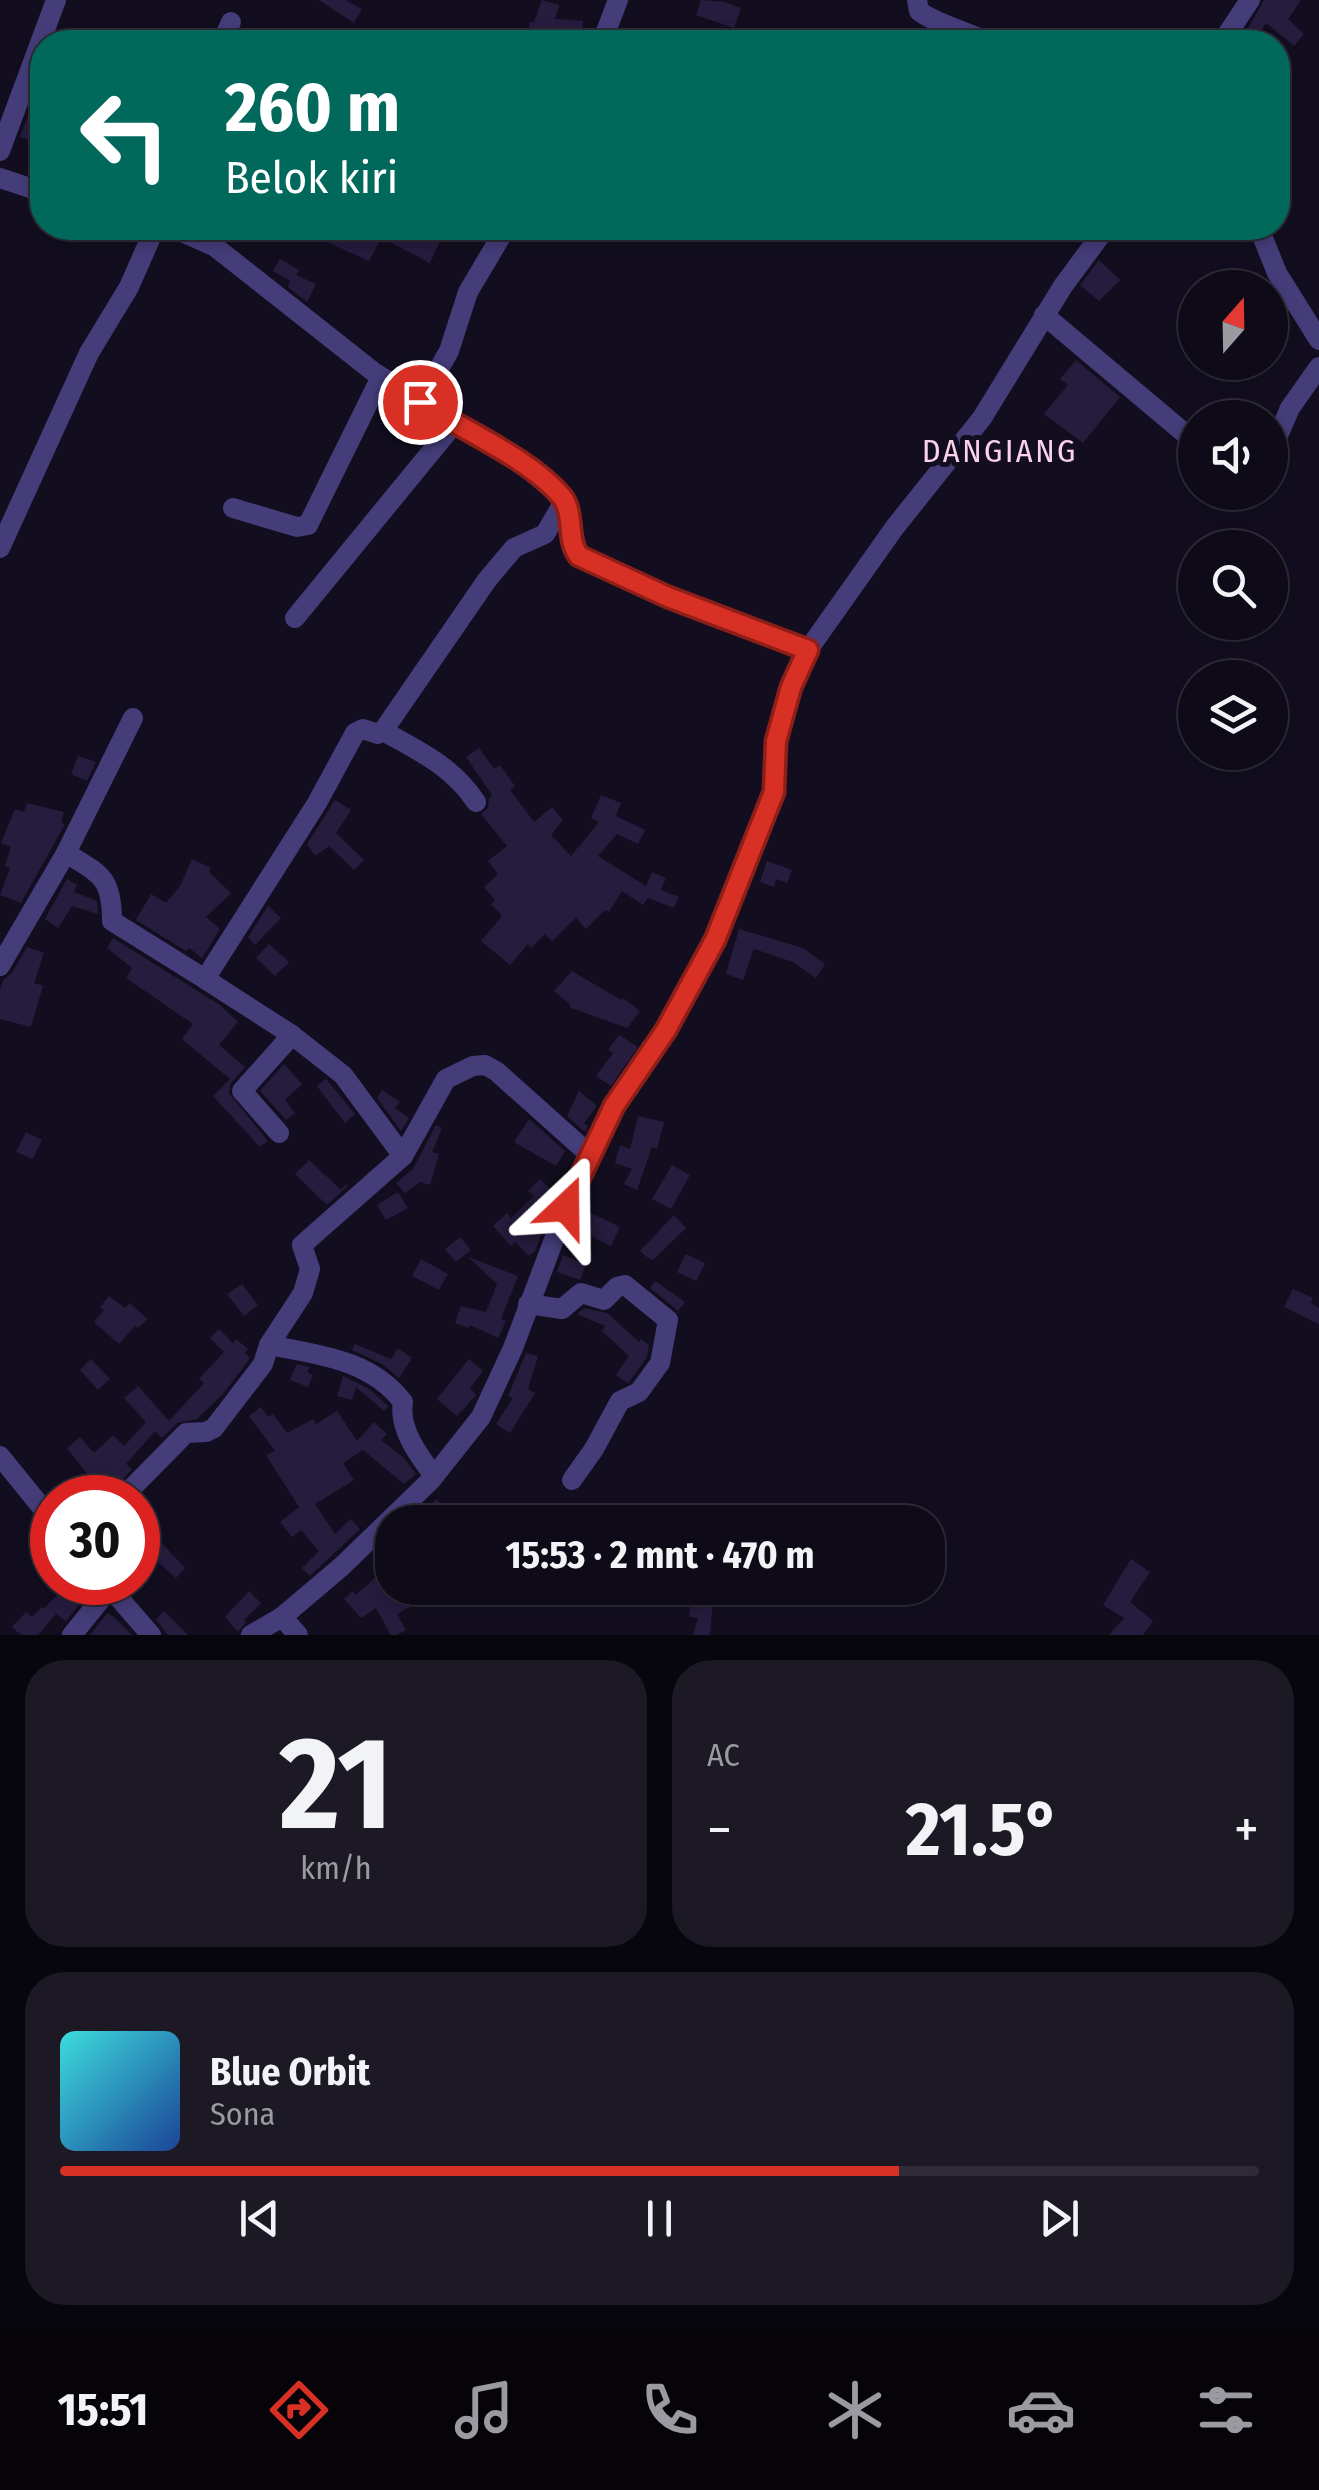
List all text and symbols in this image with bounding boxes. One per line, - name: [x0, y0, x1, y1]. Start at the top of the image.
- text: 260 m: [225, 66, 400, 150]
- icon: left: [60, 70, 190, 200]
- text: Belok kiri: [225, 151, 398, 205]
- north arrow: [1178, 270, 1288, 380]
- map controls: [1178, 270, 1288, 770]
- pin: [378, 360, 463, 445]
- icon: arrive: [393, 375, 448, 430]
- button: sound: [1178, 400, 1288, 510]
- district label: DANGIANG: [922, 432, 1078, 470]
- button: search: [1178, 530, 1288, 640]
- button: layers: [1178, 660, 1288, 770]
- position arrow: [514, 1155, 618, 1259]
- speed limit sign: 30: [30, 1475, 160, 1605]
- text: 15:53 · 2 mnt · 470 m: [505, 1532, 815, 1578]
- text: 21: [280, 1706, 392, 1862]
- text: AC: [707, 1736, 740, 1774]
- text: 21.5°: [906, 1785, 1060, 1875]
- text: −: [707, 1797, 732, 1863]
- text: +: [1234, 1797, 1259, 1863]
- text: km/h: [300, 1849, 372, 1887]
- text: Blue Orbit: [210, 2049, 370, 2095]
- text: Sona: [210, 2095, 275, 2133]
- icon: previous: [232, 2191, 287, 2246]
- icon: pause: [632, 2191, 687, 2246]
- icon: next: [1032, 2191, 1087, 2246]
- icon: directions: [264, 2375, 334, 2445]
- icon: music: [449, 2375, 519, 2445]
- icon: phone: [635, 2375, 705, 2445]
- icon: climate: [820, 2375, 890, 2445]
- icon: car: [1006, 2375, 1076, 2445]
- icon: filters: [1191, 2375, 1261, 2445]
- text: 15:51: [58, 2383, 148, 2437]

